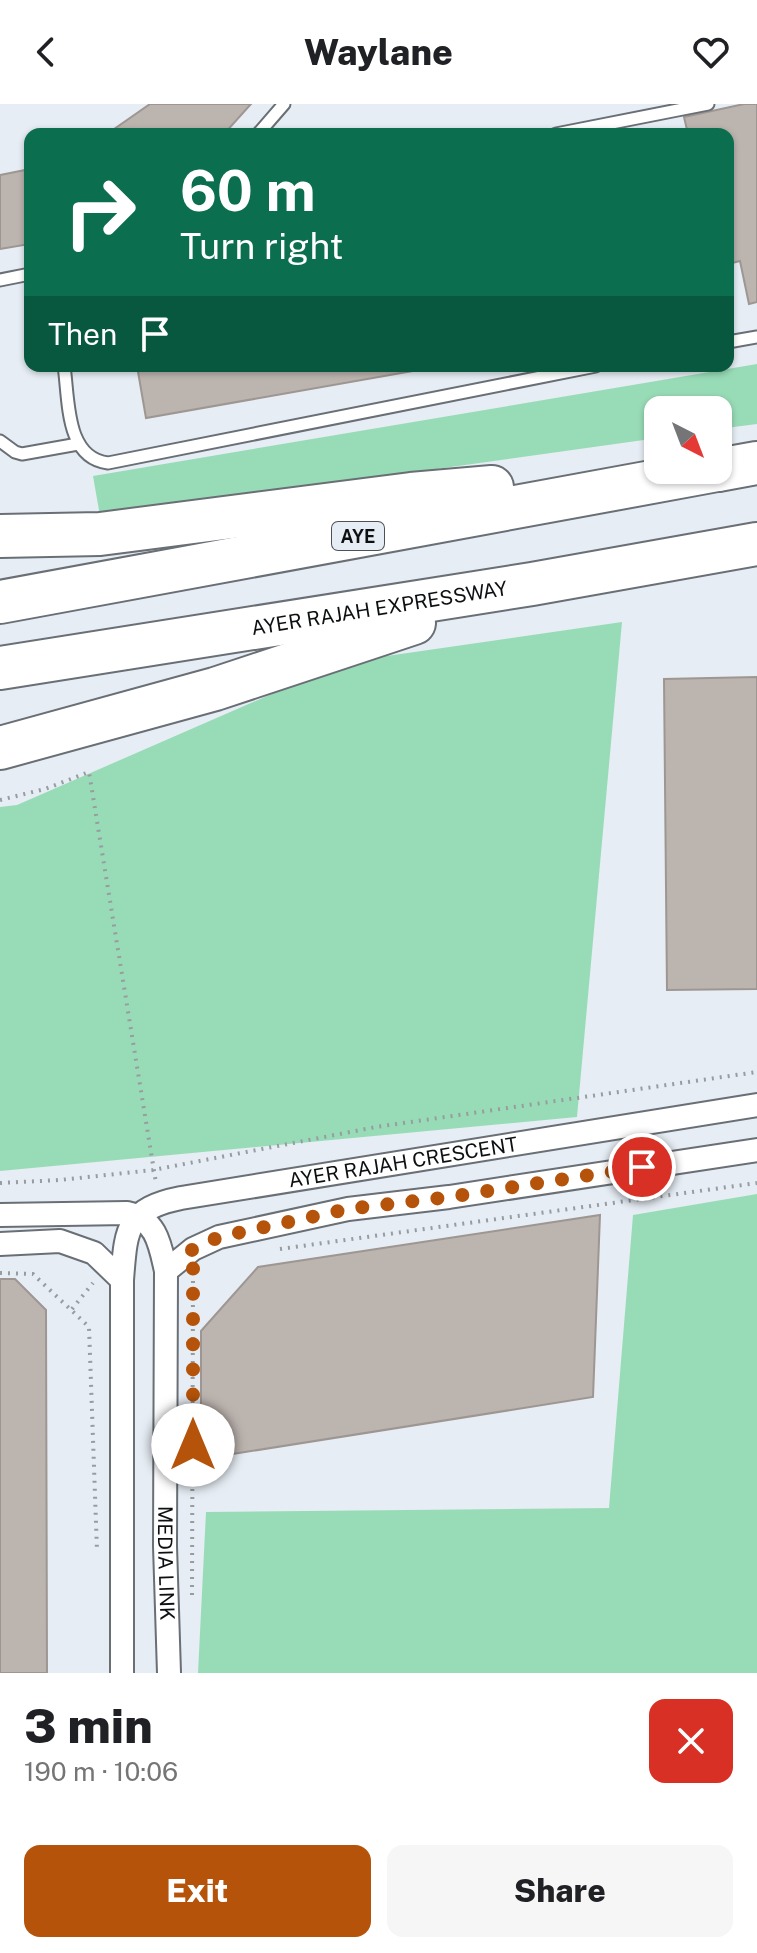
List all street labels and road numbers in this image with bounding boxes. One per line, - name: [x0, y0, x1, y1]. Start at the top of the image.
- road number: AYE: [332, 522, 384, 550]
- street label: AYER RAJAH EXPRESSWAY: [250, 576, 509, 640]
- street label: AYER RAJAH CRESCENT: [287, 1132, 519, 1192]
- street label: MEDIA LINK: [153, 1506, 179, 1621]

